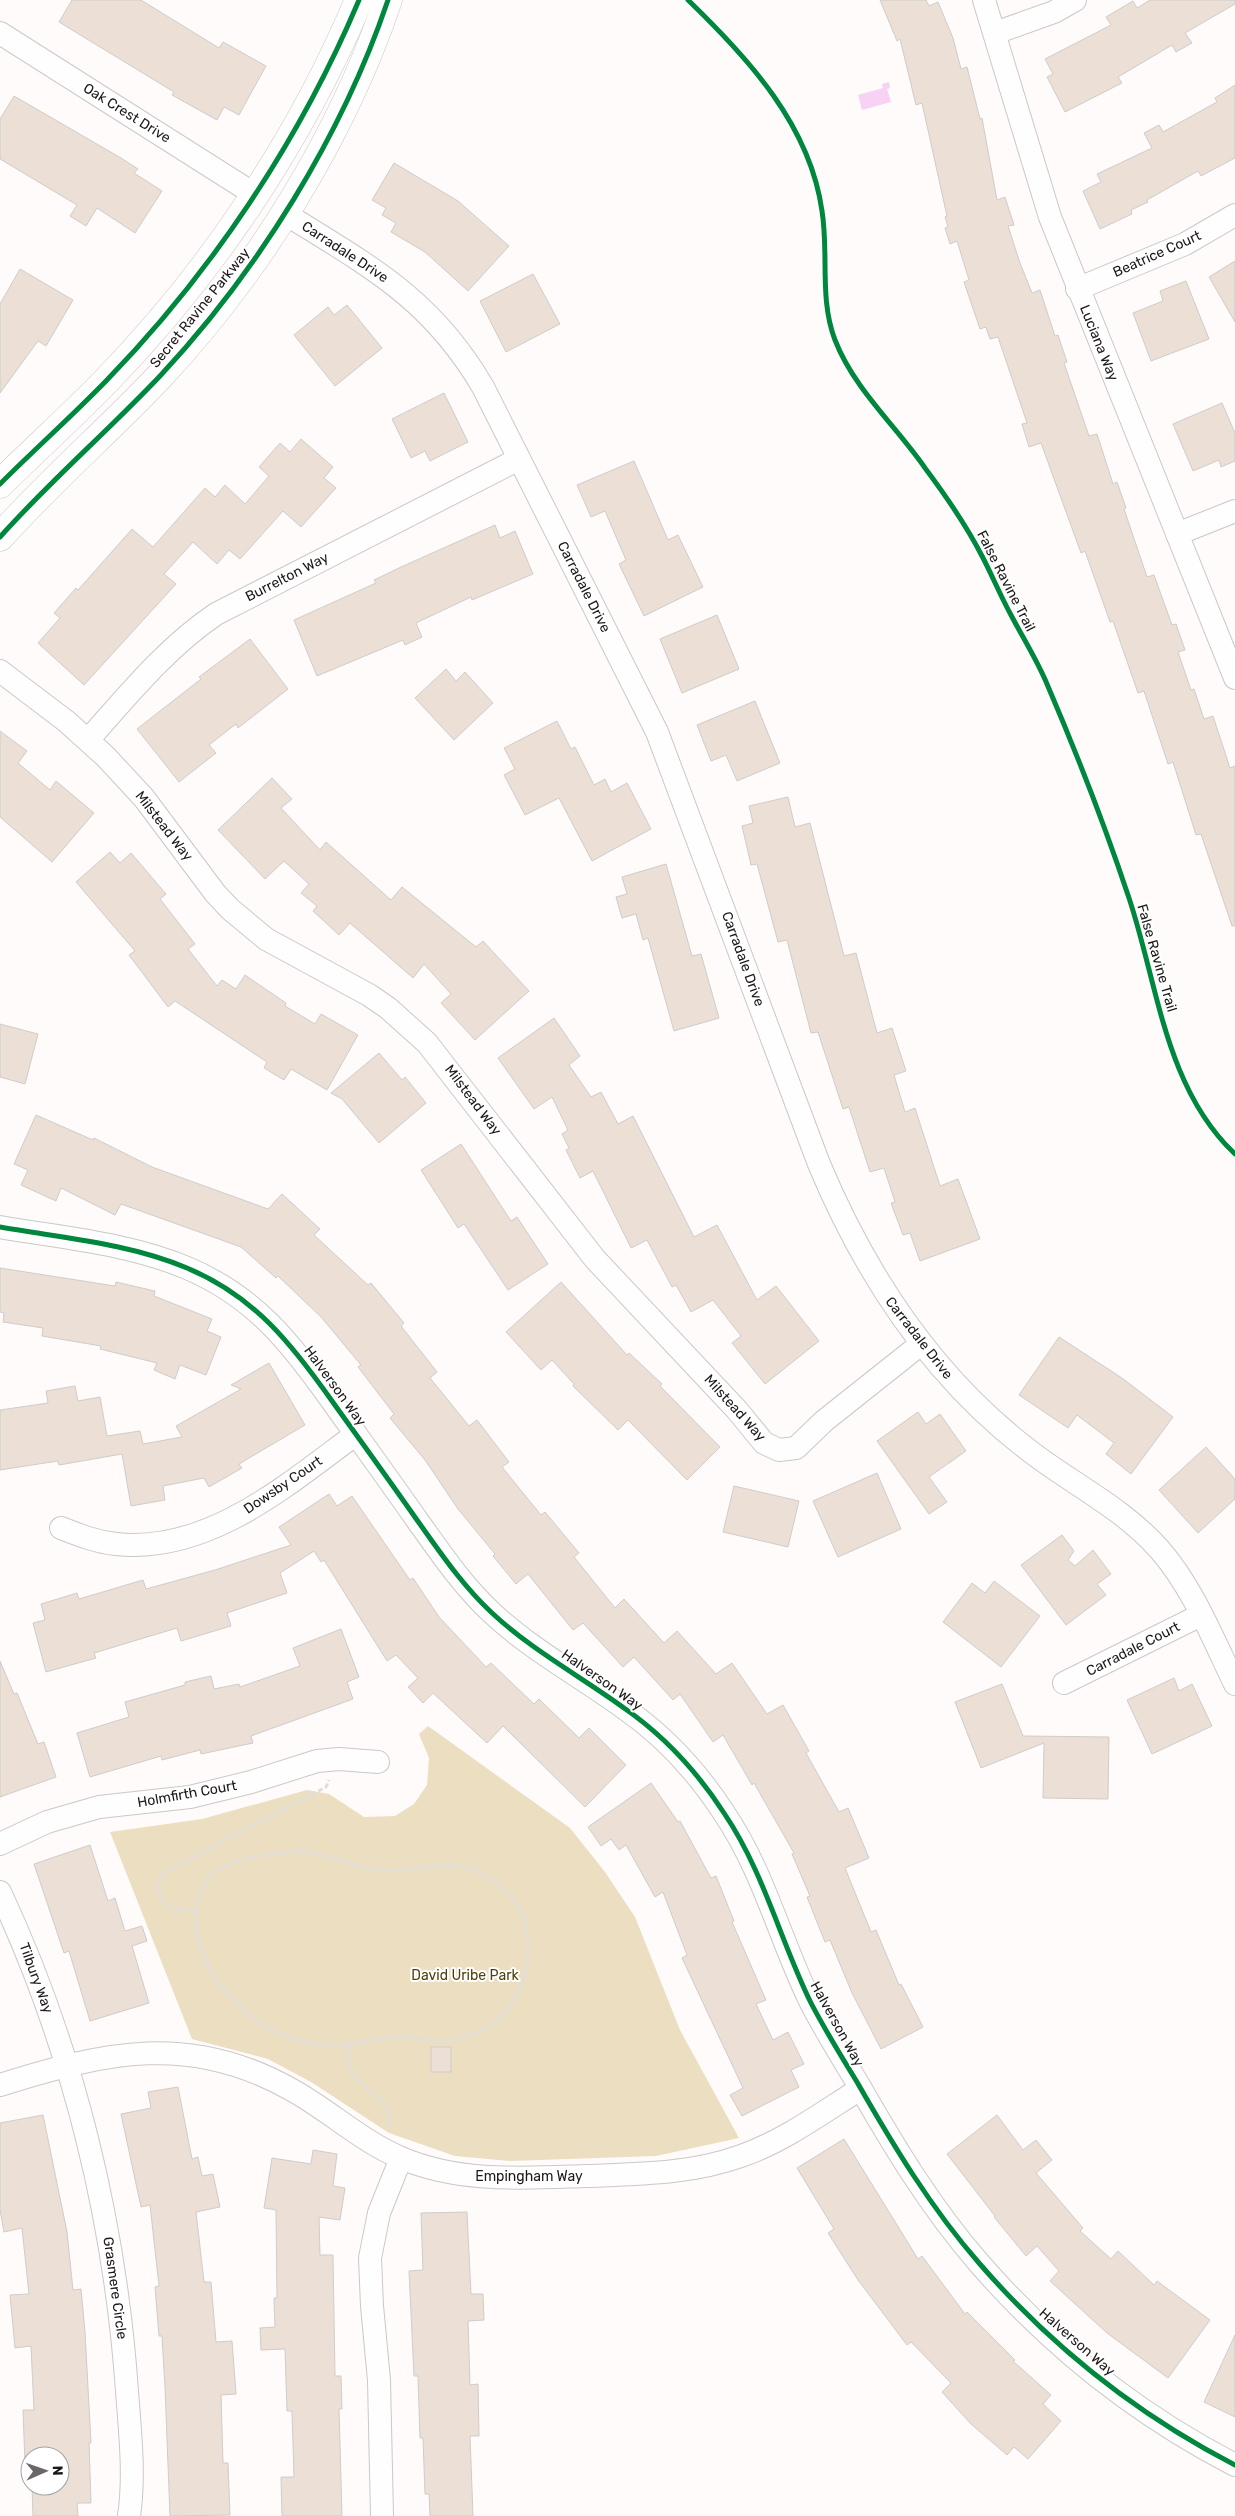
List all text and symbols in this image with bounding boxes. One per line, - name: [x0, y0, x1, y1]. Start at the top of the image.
- street label: Oak Crest Drive: [80, 79, 174, 147]
- street label: Carradale Drive: [299, 218, 392, 286]
- street label: Beatrice Court: [1110, 227, 1204, 281]
- street label: Secret Ravine Parkway: [146, 244, 254, 371]
- street label: Luciana Way: [1076, 302, 1122, 384]
- street label: False Ravine Trail: [973, 528, 1039, 634]
- street label: Carradale Drive: [554, 539, 614, 635]
- street label: Burrelton Way: [243, 549, 332, 605]
- street label: Milstead Way: [132, 788, 197, 864]
- street label: False Ravine Trail: [1133, 902, 1181, 1014]
- street label: Carradale Drive: [718, 909, 768, 1009]
- street label: Milstead Way: [441, 1061, 505, 1139]
- street label: Carradale Drive: [882, 1293, 956, 1383]
- street label: Halverson Way: [300, 1343, 370, 1430]
- street label: Milstead Way: [701, 1371, 770, 1445]
- street label: Dowsby Court: [240, 1452, 326, 1518]
- street label: Carradale Court: [1083, 1618, 1183, 1680]
- street label: Halverson Way: [558, 1646, 646, 1714]
- street label: Holmfirth Court: [136, 1777, 239, 1811]
- street label: Tilbury Way: [15, 1940, 57, 2016]
- park label: David Uribe Park: [411, 1967, 519, 1984]
- street label: Halverson Way: [807, 1978, 868, 2070]
- street label: Empingham Way: [475, 2168, 583, 2185]
- street label: Grasmere Circle: [99, 2236, 131, 2340]
- street label: Halverson Way: [1036, 2304, 1119, 2380]
- north arrow: [20, 2446, 70, 2496]
- text: N: [49, 2465, 66, 2476]

